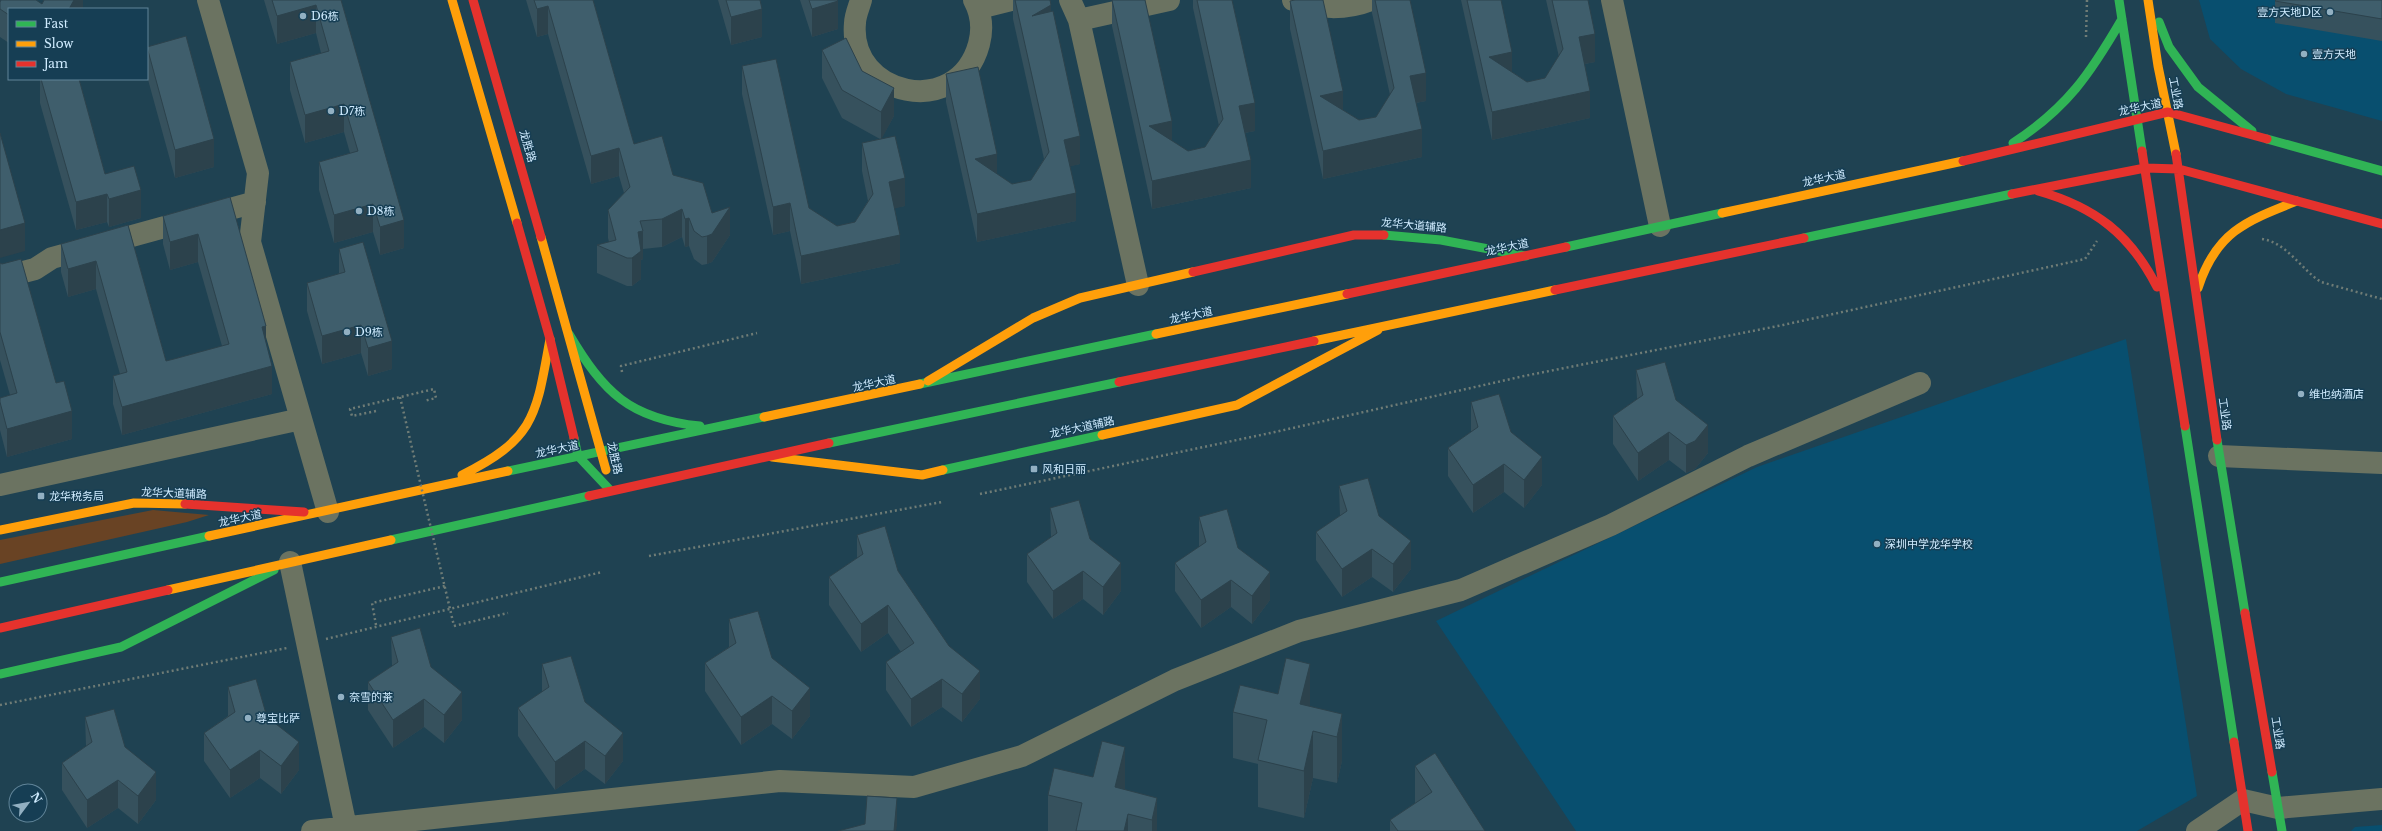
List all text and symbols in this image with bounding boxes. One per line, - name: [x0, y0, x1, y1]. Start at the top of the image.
- place label: 壹方天地D区: [2257, 5, 2322, 19]
- marker: 壹方天地D区: [2325, 7, 2335, 17]
- legend: [8, 8, 148, 80]
- place label: D6栋: [311, 9, 339, 23]
- marker: D6栋: [298, 11, 308, 21]
- text: Fast: [44, 16, 69, 31]
- text: Slow: [44, 36, 74, 51]
- place label: 壹方天地: [2312, 47, 2356, 61]
- marker: 壹方天地: [2299, 49, 2309, 59]
- text: Jam: [42, 56, 68, 71]
- street label: 工业路: [2166, 75, 2186, 111]
- street label: 龙华大道: [2117, 96, 2163, 118]
- place label: D7栋: [339, 104, 365, 118]
- marker: D7栋: [326, 106, 336, 116]
- street label: 龙胜路: [517, 128, 539, 164]
- street label: 龙华大道: [1801, 167, 1847, 189]
- place label: D8栋: [367, 204, 394, 218]
- marker: D8栋: [354, 206, 364, 216]
- street label: 龙华大道辅路: [1381, 215, 1447, 235]
- street label: 龙华大道: [1484, 236, 1530, 258]
- street label: 龙华大道: [1168, 304, 1214, 326]
- place label: D9栋: [355, 325, 383, 339]
- marker: D9栋: [342, 327, 352, 337]
- street label: 龙华大道: [851, 372, 897, 394]
- place label: 维也纳酒店: [2309, 387, 2364, 401]
- marker: 维也纳酒店: [2296, 389, 2306, 399]
- street label: 工业路: [2216, 397, 2234, 431]
- street label: 龙华大道辅路: [1048, 413, 1116, 441]
- street label: 龙华大道: [534, 438, 580, 460]
- street label: 龙胜路: [604, 440, 626, 476]
- place label: 风和日丽: [1042, 462, 1086, 476]
- marker: 风和日丽: [1029, 464, 1039, 474]
- street label: 龙华大道辅路: [141, 485, 207, 501]
- place label: 龙华税务局: [49, 489, 104, 503]
- marker: 龙华税务局: [36, 491, 46, 501]
- street label: 龙华大道: [217, 507, 263, 529]
- place label: 深圳中学龙华学校: [1885, 537, 1973, 551]
- marker: 深圳中学龙华学校: [1872, 539, 1882, 549]
- place label: 奈雪的茶: [349, 690, 393, 704]
- marker: 奈雪的茶: [336, 692, 346, 702]
- place label: 尊宝比萨: [256, 711, 300, 725]
- marker: 尊宝比萨: [243, 713, 253, 723]
- street label: 工业路: [2269, 716, 2287, 750]
- north arrow: [8, 783, 48, 823]
- text: N: [28, 790, 46, 806]

